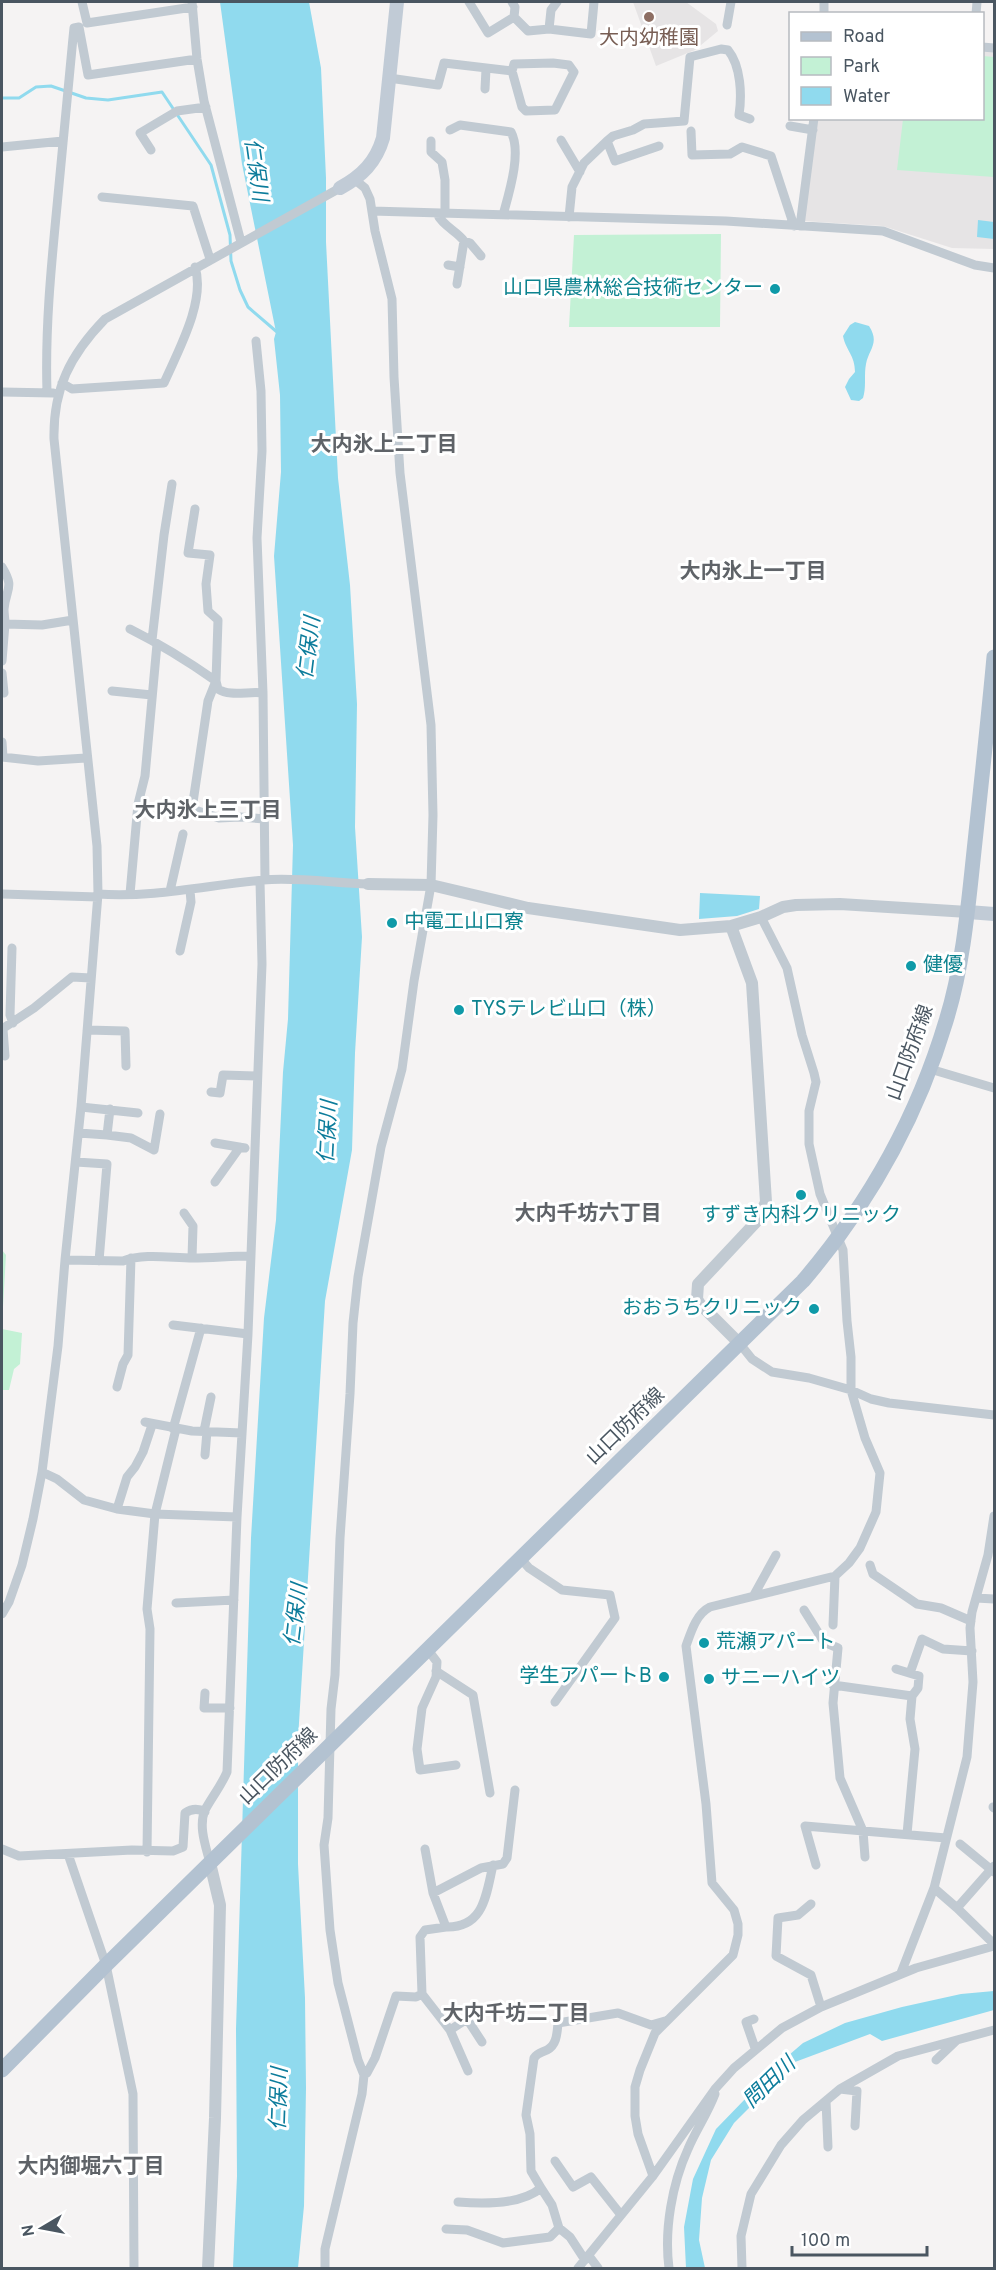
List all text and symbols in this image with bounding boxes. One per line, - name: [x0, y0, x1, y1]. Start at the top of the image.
- marker: 大内幼稚園: [642, 10, 656, 24]
- legend: [789, 12, 984, 120]
- place label: 大内幼稚園: [599, 26, 699, 52]
- text: Road: [843, 26, 885, 49]
- text: Park: [843, 56, 880, 79]
- text: Water: [843, 86, 890, 109]
- water label: 仁保川: [237, 137, 273, 205]
- place label: 山口県農林総合技術センター: [503, 276, 763, 302]
- marker: 山口県農林総合技術センター: [768, 282, 782, 296]
- district label: 大内氷上二丁目: [311, 432, 458, 459]
- district label: 大内氷上一丁目: [680, 559, 827, 586]
- water label: 仁保川: [293, 613, 327, 681]
- district label: 大内氷上三丁目: [135, 798, 282, 825]
- place label: 中電工山口寮: [404, 910, 524, 936]
- marker: 中電工山口寮: [385, 916, 399, 930]
- place label: 健優: [923, 953, 963, 979]
- marker: 健優: [904, 959, 918, 973]
- place label: TYSテレビ山口（株）: [471, 997, 667, 1023]
- street label: 山口防府線: [882, 1002, 940, 1104]
- marker: TYSテレビ山口（株）: [452, 1003, 466, 1017]
- water label: 仁保川: [314, 1098, 344, 1164]
- marker: すずき内科クリニック: [794, 1188, 808, 1202]
- district label: 大内千坊六丁目: [515, 1201, 662, 1228]
- place label: すずき内科クリニック: [701, 1203, 901, 1229]
- place label: おおうちクリニック: [622, 1296, 802, 1322]
- marker: おおうちクリニック: [807, 1302, 821, 1316]
- street label: 山口防府線: [581, 1383, 671, 1471]
- water label: 仁保川: [280, 1580, 314, 1648]
- place label: 荒瀬アパート: [716, 1630, 836, 1656]
- marker: 荒瀬アパート: [697, 1636, 711, 1650]
- place label: 学生アパートB: [519, 1664, 652, 1690]
- place label: サニーハイツ: [721, 1666, 840, 1692]
- marker: 学生アパートB: [657, 1670, 671, 1684]
- marker: サニーハイツ: [702, 1672, 716, 1686]
- street label: 山口防府線: [234, 1723, 324, 1811]
- district label: 大内千坊二丁目: [443, 2001, 590, 2028]
- water label: 問田川: [738, 2050, 803, 2115]
- water label: 仁保川: [265, 2065, 295, 2131]
- district label: 大内御堀六丁目: [18, 2154, 165, 2181]
- north arrow: [12, 2198, 72, 2258]
- scale bar: [792, 2219, 927, 2257]
- text: N: [18, 2223, 40, 2238]
- text: 100 m: [801, 2230, 850, 2253]

